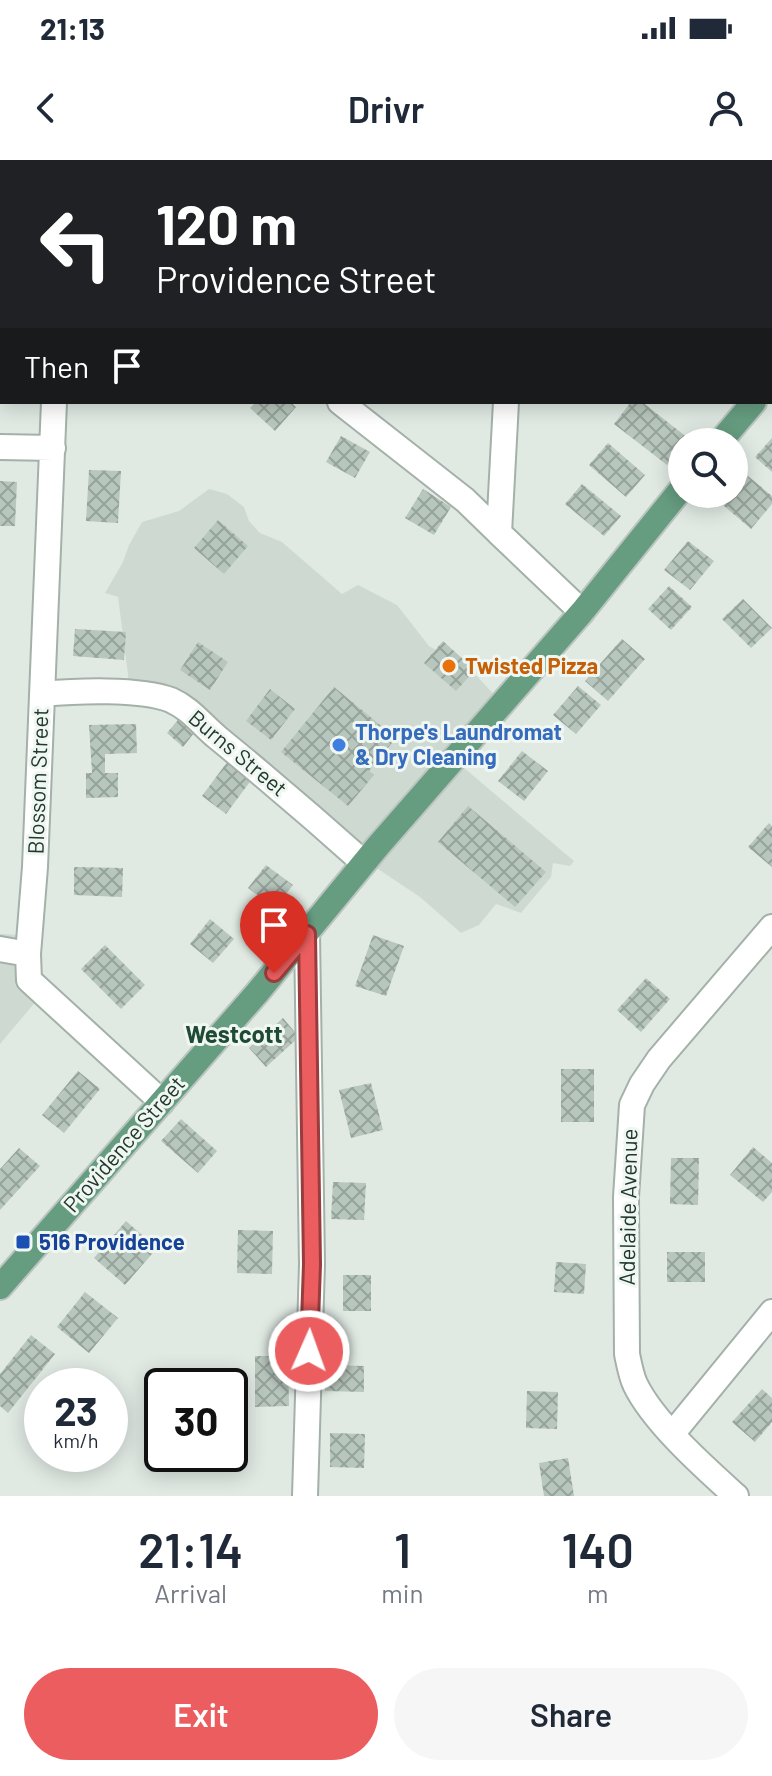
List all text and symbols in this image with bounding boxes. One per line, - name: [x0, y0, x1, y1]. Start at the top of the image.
- text: 21:13: [40, 10, 105, 46]
- icon: back: [24, 86, 68, 130]
- icon: person: [704, 86, 748, 130]
- text: Drivr: [348, 87, 424, 130]
- text: 120 m: [156, 189, 297, 256]
- icon: left: [24, 192, 128, 296]
- text: Providence Street: [156, 257, 437, 300]
- icon: arrive: [105, 344, 149, 388]
- text: Then: [24, 348, 89, 384]
- map controls: [668, 428, 748, 508]
- button: search: [668, 428, 748, 508]
- place label: Twisted Pizza: [465, 652, 598, 678]
- marker: Twisted Pizza: [440, 657, 458, 675]
- street label: Burns Street: [184, 704, 293, 801]
- street label: Blossom Street: [21, 707, 53, 855]
- place label: Thorpe's Laundromat & Dry Cleaning: [355, 718, 562, 769]
- marker: Thorpe's Laundromat & Dry Cleaning: [330, 736, 348, 754]
- pin: [240, 891, 308, 973]
- icon: arrive: [252, 903, 296, 947]
- district label: Westcott: [185, 1019, 283, 1048]
- street label: Providence Street: [57, 1070, 189, 1217]
- street label: Adelaide Avenue: [613, 1128, 641, 1286]
- place label: 516 Providence: [39, 1228, 185, 1254]
- marker: 516 Providence: [14, 1233, 32, 1251]
- position arrow: [267, 1309, 351, 1393]
- speed limit sign: 30: [144, 1368, 248, 1472]
- text: 23: [54, 1386, 98, 1434]
- text: km/h: [53, 1428, 99, 1452]
- text: 21:14: [138, 1520, 243, 1578]
- text: 1: [394, 1520, 411, 1578]
- text: 140: [562, 1520, 634, 1578]
- text: Arrival: [154, 1577, 227, 1608]
- text: min: [381, 1577, 423, 1608]
- text: m: [587, 1577, 608, 1608]
- button: Exit: [24, 1668, 378, 1760]
- button: Share: [394, 1668, 748, 1760]

